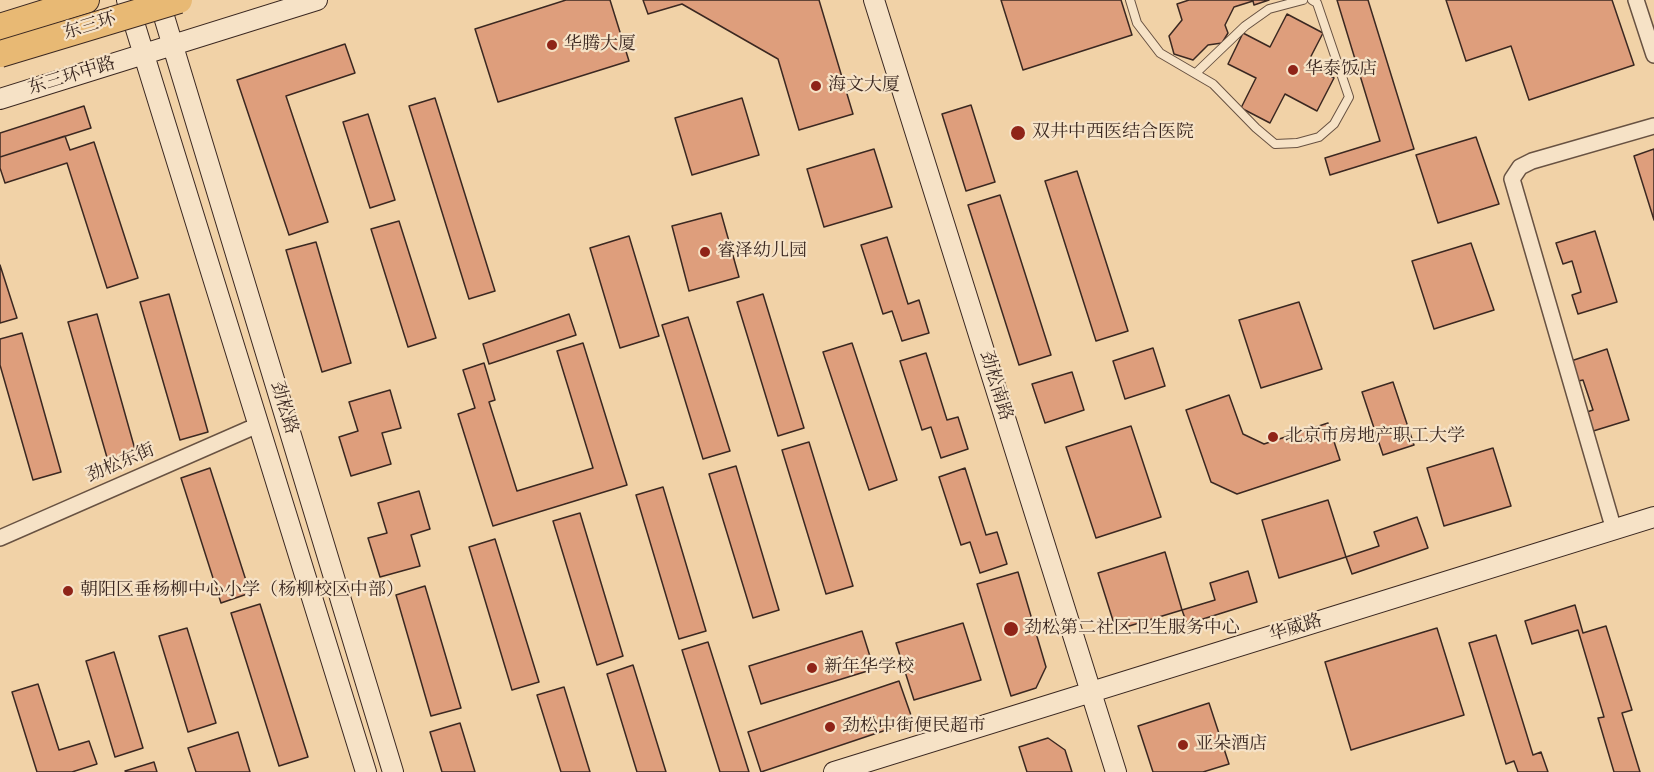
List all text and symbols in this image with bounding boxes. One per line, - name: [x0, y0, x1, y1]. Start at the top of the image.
- street label: 东三环: [61, 9, 119, 45]
- place label: 华腾大厦: [564, 34, 636, 56]
- marker: 华腾大厦: [545, 38, 559, 52]
- street label: 东三环中路: [26, 54, 118, 100]
- place label: 华泰饭店: [1305, 59, 1377, 81]
- marker: 华泰饭店: [1286, 63, 1300, 77]
- place label: 海文大厦: [828, 75, 900, 97]
- marker: 海文大厦: [809, 79, 823, 93]
- place label: 双井中西医结合医院: [1032, 122, 1194, 144]
- marker: 双井中西医结合医院: [1009, 124, 1027, 142]
- place label: 睿泽幼儿园: [717, 241, 807, 263]
- marker: 睿泽幼儿园: [698, 245, 712, 259]
- street label: 劲松南路: [974, 348, 1016, 424]
- street label: 劲松路: [265, 379, 301, 437]
- place label: 北京市房地产职工大学: [1285, 426, 1465, 448]
- marker: 北京市房地产职工大学: [1266, 430, 1280, 444]
- street label: 劲松东街: [84, 440, 158, 488]
- place label: 朝阳区垂杨柳中心小学（杨柳校区中部）: [80, 580, 404, 602]
- marker: 朝阳区垂杨柳中心小学（杨柳校区中部）: [61, 584, 75, 598]
- street label: 华威路: [1267, 611, 1325, 647]
- place label: 劲松第二社区卫生服务中心: [1024, 618, 1240, 640]
- marker: 劲松第二社区卫生服务中心: [1002, 620, 1020, 638]
- place label: 新年华学校: [824, 657, 914, 679]
- marker: 新年华学校: [805, 661, 819, 675]
- place label: 劲松中街便民超市: [842, 716, 986, 738]
- marker: 劲松中街便民超市: [823, 720, 837, 734]
- place label: 亚朵酒店: [1195, 734, 1267, 756]
- marker: 亚朵酒店: [1176, 738, 1190, 752]

